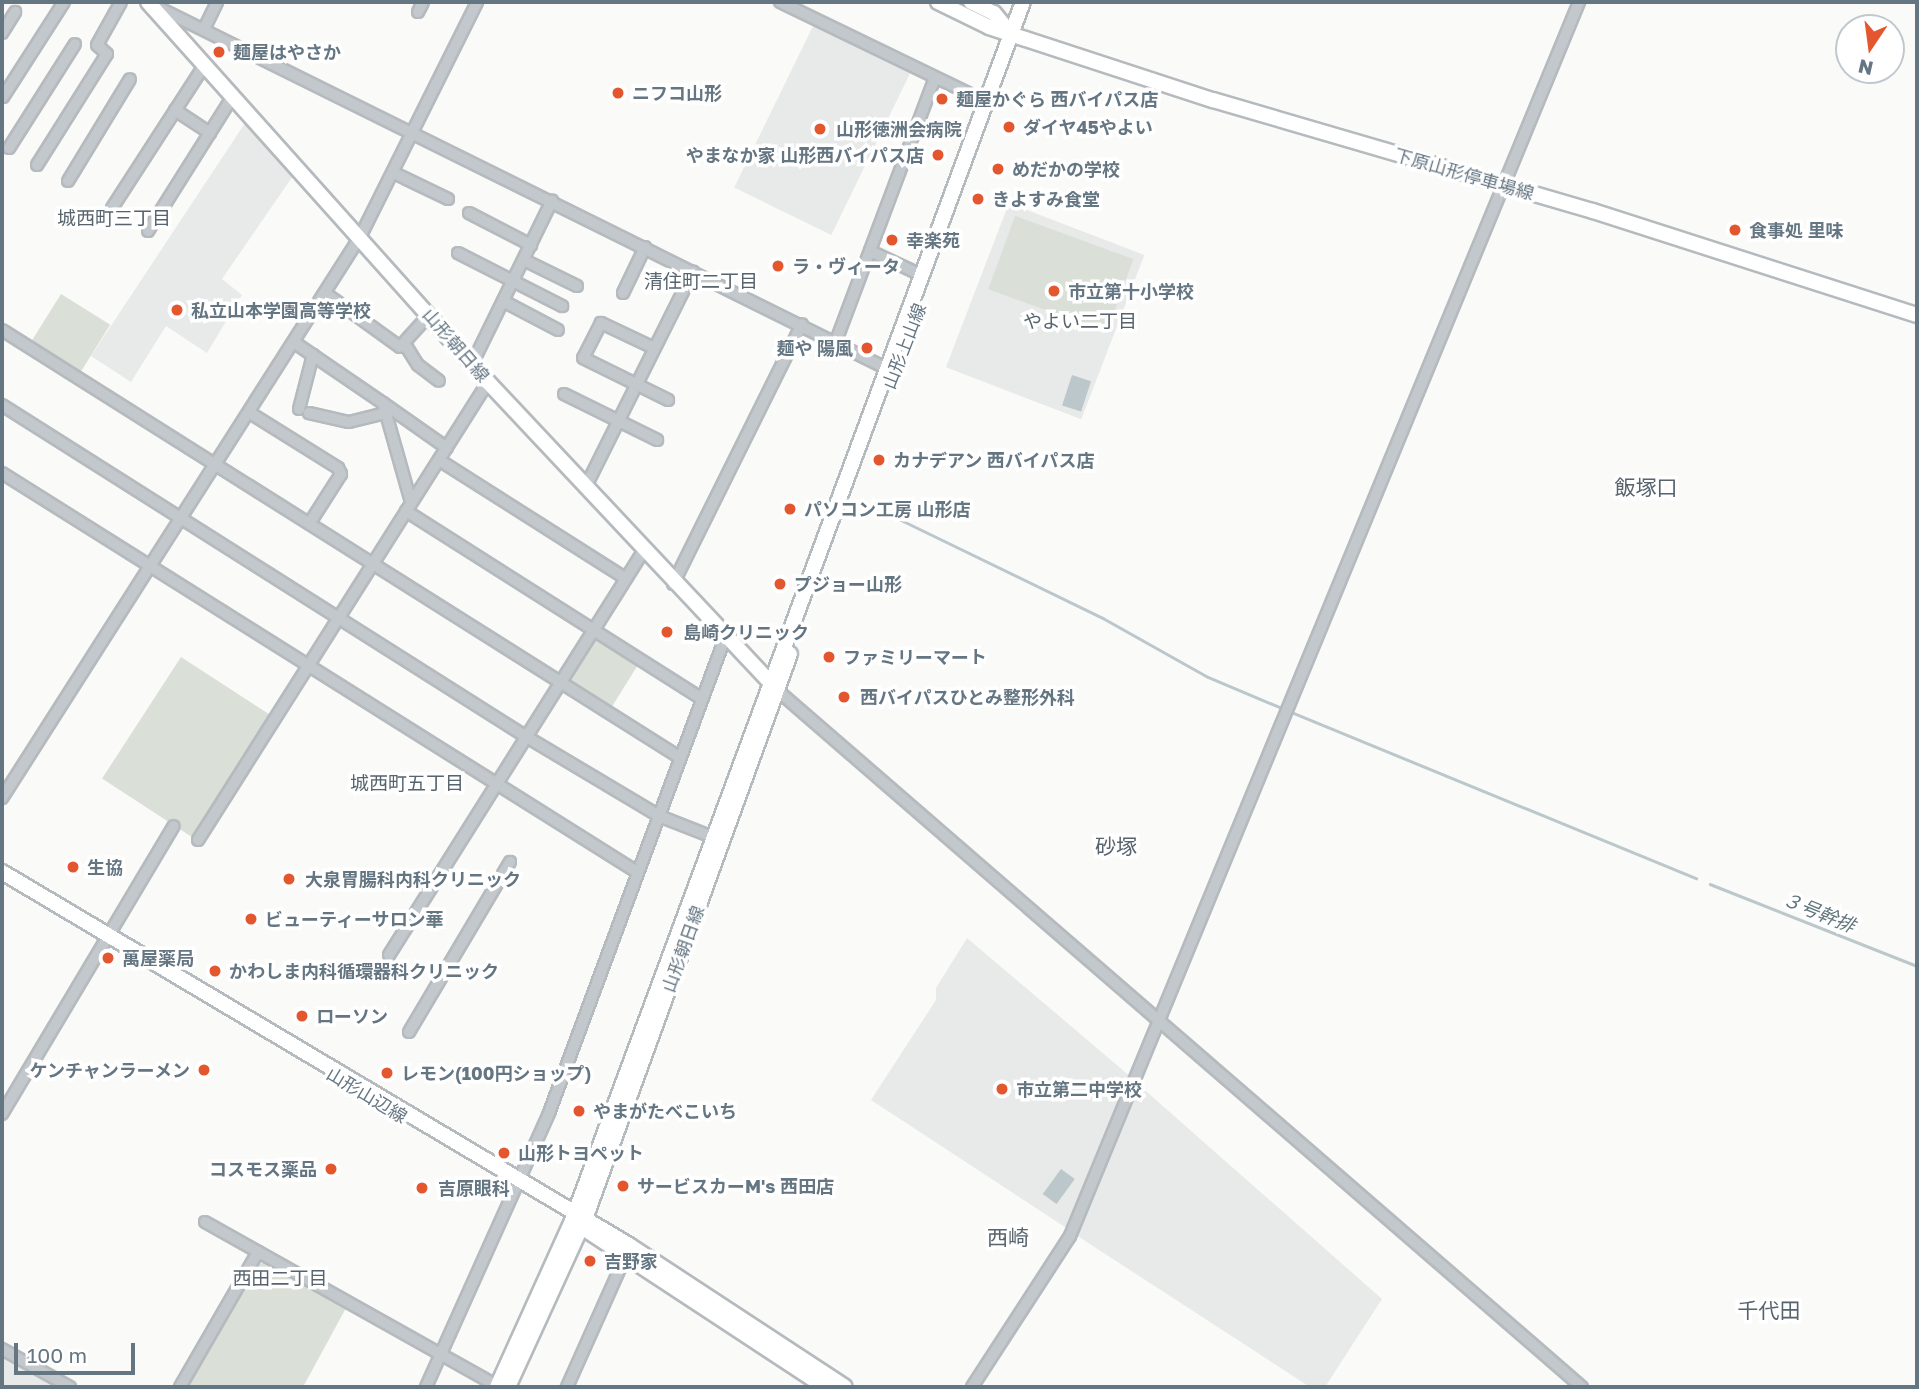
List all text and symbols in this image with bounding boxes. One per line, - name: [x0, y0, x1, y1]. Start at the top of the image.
- north arrow: [1835, 14, 1905, 84]
- place label: 麺屋はやさか: [233, 41, 341, 63]
- marker: 麺屋はやさか: [211, 44, 227, 60]
- text: N: [1856, 55, 1875, 81]
- place label: ニフコ山形: [632, 82, 722, 104]
- marker: ニフコ山形: [610, 85, 626, 101]
- place label: 麺屋かぐら 西バイパス店: [956, 88, 1158, 110]
- marker: 麺屋かぐら 西バイパス店: [934, 91, 950, 107]
- place label: ダイヤ45やよい: [1023, 116, 1153, 138]
- place label: 山形徳洲会病院: [836, 118, 962, 140]
- marker: 山形徳洲会病院: [810, 119, 830, 139]
- marker: ダイヤ45やよい: [1001, 119, 1017, 135]
- place label: やまなか家 山形西バイパス店: [686, 144, 924, 166]
- street label: 下原山形停車場線: [1392, 144, 1536, 204]
- marker: やまなか家 山形西バイパス店: [930, 147, 946, 163]
- place label: めだかの学校: [1012, 158, 1120, 180]
- marker: めだかの学校: [990, 161, 1006, 177]
- place label: きよすみ食堂: [992, 188, 1100, 210]
- marker: きよすみ食堂: [970, 191, 986, 207]
- district label: 城西町三丁目: [57, 207, 171, 229]
- place label: 食事処 里味: [1749, 219, 1843, 241]
- marker: 食事処 里味: [1727, 222, 1743, 238]
- place label: 幸楽苑: [906, 229, 960, 251]
- marker: 幸楽苑: [884, 232, 900, 248]
- place label: ラ・ヴィータ: [792, 255, 900, 277]
- marker: ラ・ヴィータ: [770, 258, 786, 274]
- district label: 清住町二丁目: [644, 270, 758, 292]
- place label: 市立第十小学校: [1068, 280, 1194, 302]
- marker: 市立第十小学校: [1046, 283, 1062, 299]
- place label: 私立山本学園高等学校: [191, 299, 371, 321]
- street label: 山形上山線: [878, 300, 930, 392]
- marker: 私立山本学園高等学校: [169, 302, 185, 318]
- street label: 山形朝日線: [418, 304, 494, 386]
- district label: やよい二丁目: [1023, 310, 1137, 332]
- place label: 麺や 陽風: [777, 337, 853, 359]
- marker: 麺や 陽風: [859, 340, 875, 356]
- place label: カナデアン 西バイパス店: [893, 449, 1095, 471]
- marker: カナデアン 西バイパス店: [871, 452, 887, 468]
- district label: 飯塚口: [1615, 474, 1677, 500]
- place label: パソコン工房 山形店: [804, 498, 970, 520]
- marker: パソコン工房 山形店: [782, 501, 798, 517]
- place label: プジョー山形: [794, 573, 902, 595]
- marker: プジョー山形: [772, 576, 788, 592]
- place label: 島崎クリニック: [683, 621, 809, 643]
- marker: 島崎クリニック: [657, 622, 677, 642]
- place label: ファミリーマート: [843, 646, 987, 668]
- marker: ファミリーマート: [821, 649, 837, 665]
- place label: 西バイパスひとみ整形外科: [860, 686, 1076, 708]
- marker: 西バイパスひとみ整形外科: [834, 687, 854, 707]
- district label: 城西町五丁目: [350, 772, 464, 794]
- district label: 砂塚: [1095, 833, 1137, 859]
- place label: 生協: [87, 856, 123, 878]
- marker: 生協: [65, 859, 81, 875]
- place label: 大泉胃腸科内科クリニック: [305, 868, 521, 890]
- marker: 大泉胃腸科内科クリニック: [279, 869, 299, 889]
- water label: ３号幹排: [1779, 887, 1859, 937]
- street label: 山形朝日線: [657, 903, 709, 995]
- place label: ビューティーサロン華: [265, 908, 445, 930]
- marker: ビューティーサロン華: [243, 911, 259, 927]
- place label: 萬屋薬局: [122, 947, 194, 969]
- marker: 萬屋薬局: [100, 950, 116, 966]
- place label: かわしま内科循環器科クリニック: [229, 960, 499, 982]
- marker: かわしま内科循環器科クリニック: [207, 963, 223, 979]
- place label: ローソン: [316, 1005, 388, 1027]
- marker: ローソン: [294, 1008, 310, 1024]
- place label: ケンチャンラーメン: [28, 1059, 190, 1081]
- marker: ケンチャンラーメン: [196, 1062, 212, 1078]
- place label: レモン(100円ショップ): [401, 1062, 591, 1084]
- street label: 山形山辺線: [323, 1063, 411, 1127]
- marker: レモン(100円ショップ): [379, 1065, 395, 1081]
- place label: 市立第二中学校: [1016, 1078, 1142, 1100]
- marker: 市立第二中学校: [994, 1081, 1010, 1097]
- place label: やまがたべこいち: [593, 1100, 737, 1122]
- marker: やまがたべこいち: [571, 1103, 587, 1119]
- place label: 山形トヨペット: [518, 1142, 644, 1164]
- marker: 山形トヨペット: [496, 1145, 512, 1161]
- place label: コスモス薬品: [209, 1158, 317, 1180]
- marker: コスモス薬品: [323, 1161, 339, 1177]
- place label: サービスカーM's 西田店: [637, 1175, 834, 1197]
- place label: 吉原眼科: [438, 1177, 510, 1199]
- marker: 吉原眼科: [412, 1178, 432, 1198]
- marker: サービスカーM's 西田店: [615, 1178, 631, 1194]
- district label: 西崎: [987, 1224, 1029, 1250]
- place label: 吉野家: [604, 1250, 658, 1272]
- marker: 吉野家: [582, 1253, 598, 1269]
- district label: 西田二丁目: [233, 1267, 327, 1289]
- district label: 千代田: [1738, 1297, 1800, 1323]
- scale bar: [18, 1330, 138, 1374]
- text: 100 m: [27, 1342, 87, 1368]

